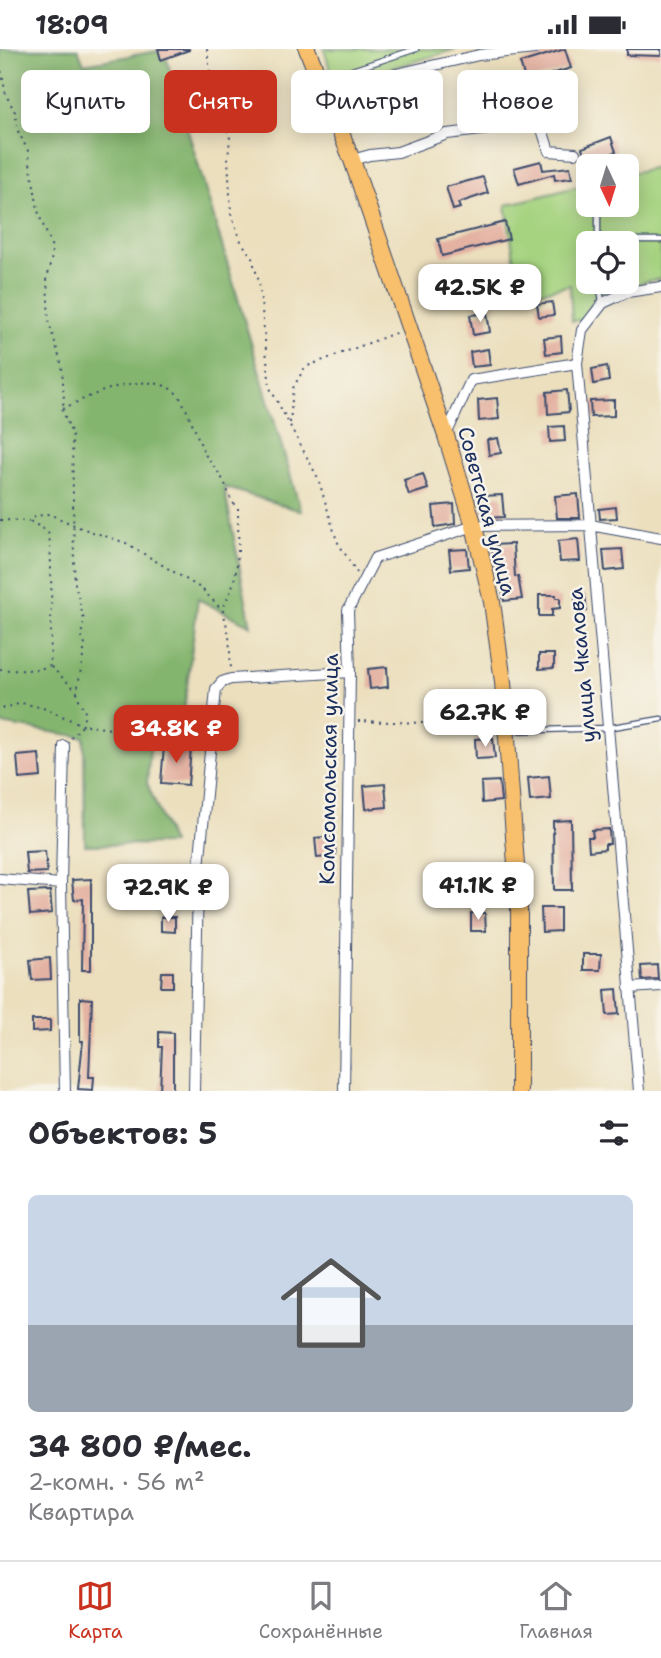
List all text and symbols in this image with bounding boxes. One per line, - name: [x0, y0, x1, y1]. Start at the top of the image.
- text: 18:09: [35, 7, 109, 42]
- chip: Купить: [21, 70, 150, 133]
- chip: Снять: [164, 70, 277, 133]
- chip: Фильтры: [291, 70, 443, 133]
- chip: Новое: [457, 70, 578, 133]
- north arrow: [576, 154, 639, 217]
- map controls: [576, 154, 639, 294]
- button: locate: [576, 231, 639, 294]
- pin: 42.5K ₽: [415, 265, 545, 324]
- text: 42.5K ₽: [434, 272, 526, 302]
- street label: Советская улица: [451, 423, 523, 599]
- street label: улица Чкалова: [561, 586, 603, 744]
- street label: Комсомольская улица: [313, 653, 345, 885]
- pin: 62.7K ₽: [420, 689, 550, 749]
- text: 62.7K ₽: [439, 697, 531, 727]
- pin: 34.8K ₽: [111, 705, 241, 765]
- text: 34.8K ₽: [130, 713, 222, 743]
- pin: 41.1K ₽: [413, 863, 543, 922]
- pin: 72.9K ₽: [103, 865, 233, 924]
- text: 41.1K ₽: [439, 870, 517, 900]
- text: 72.9K ₽: [123, 872, 213, 902]
- text: Объектов: 5: [28, 1113, 217, 1154]
- icon: filters: [595, 1114, 633, 1152]
- icon: home: [268, 1240, 394, 1366]
- text: 34 800 ₽/мес.: [28, 1426, 252, 1467]
- text: 2-комн. · 56 m²: [28, 1467, 205, 1497]
- text: Квартира: [28, 1497, 134, 1527]
- tab: Карта: [68, 1577, 123, 1644]
- tab: Сохранённые: [259, 1577, 383, 1644]
- tab: Главная: [519, 1577, 593, 1644]

